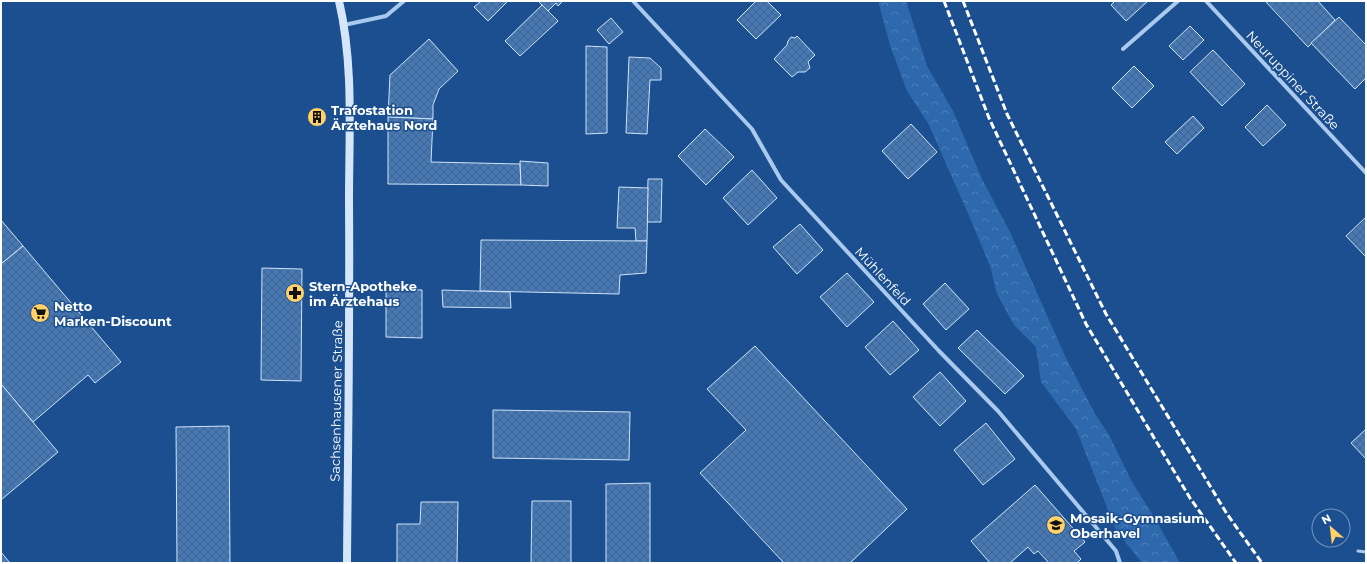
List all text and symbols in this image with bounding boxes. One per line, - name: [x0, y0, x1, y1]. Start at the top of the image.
- street label: Neuruppiner Straße: [1243, 27, 1343, 133]
- place label: Trafostation Ärztehaus Nord: [330, 102, 437, 133]
- building icon: Trafostation Ärztehaus Nord: [306, 106, 328, 128]
- street label: Mühlenfeld: [852, 243, 914, 309]
- place label: Stern-Apotheke im Ärztehaus: [309, 278, 417, 309]
- pharmacy icon: Stern-Apotheke im Ärztehaus: [284, 282, 306, 304]
- place label: Netto Marken-Discount: [54, 298, 172, 329]
- supermarket icon: Netto Marken-Discount: [29, 302, 51, 324]
- street label: Sachsenhausener Straße: [327, 320, 345, 482]
- north arrow: [1311, 508, 1351, 548]
- place label: Mosaik-Gymnasium Oberhavel: [1070, 510, 1205, 541]
- text: N: [1319, 511, 1334, 527]
- school or university icon: Mosaik-Gymnasium Oberhavel: [1045, 514, 1067, 536]

